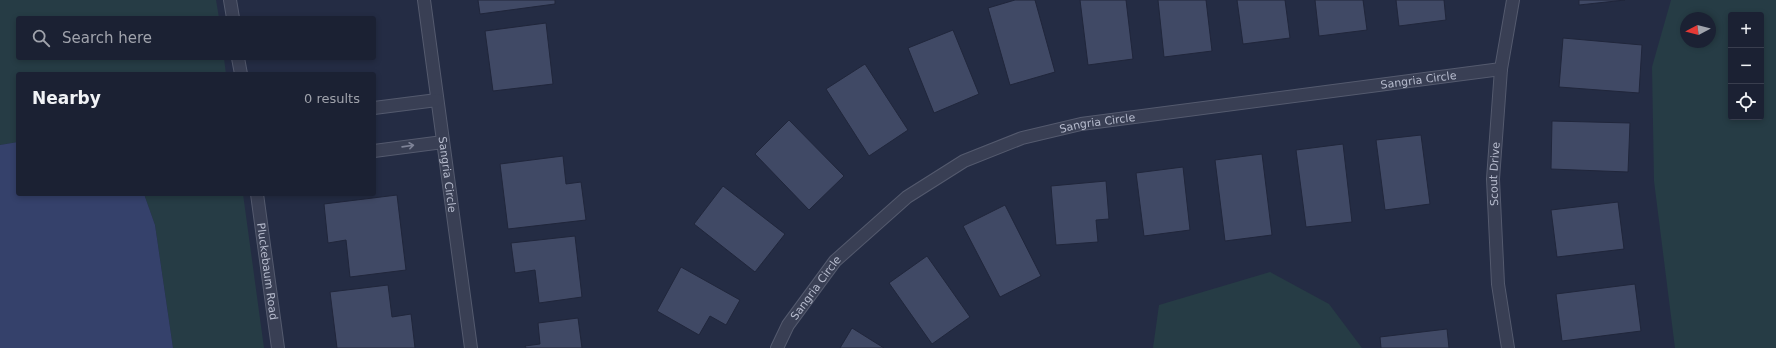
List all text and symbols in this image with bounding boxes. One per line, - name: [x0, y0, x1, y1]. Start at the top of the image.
- north arrow: [1680, 12, 1716, 48]
- map controls: [1728, 12, 1764, 120]
- button: +: [1728, 12, 1764, 48]
- search box: [16, 16, 376, 60]
- icon: search: [30, 27, 52, 49]
- text: Search here: [62, 29, 152, 47]
- button: −: [1728, 48, 1764, 84]
- street label: Sangria Circle: [1380, 69, 1457, 92]
- button: locate: [1728, 84, 1764, 120]
- text: Nearby: [32, 88, 101, 108]
- text: 0 results: [304, 91, 360, 106]
- street label: Sangria Circle: [1058, 111, 1136, 136]
- street label: Sangria Circle: [436, 136, 459, 213]
- street label: Scout Drive: [1487, 141, 1503, 206]
- one-way arrow: [402, 142, 415, 150]
- street label: Pluckebaum Road: [254, 222, 280, 321]
- street label: Sangria Circle: [788, 253, 844, 322]

